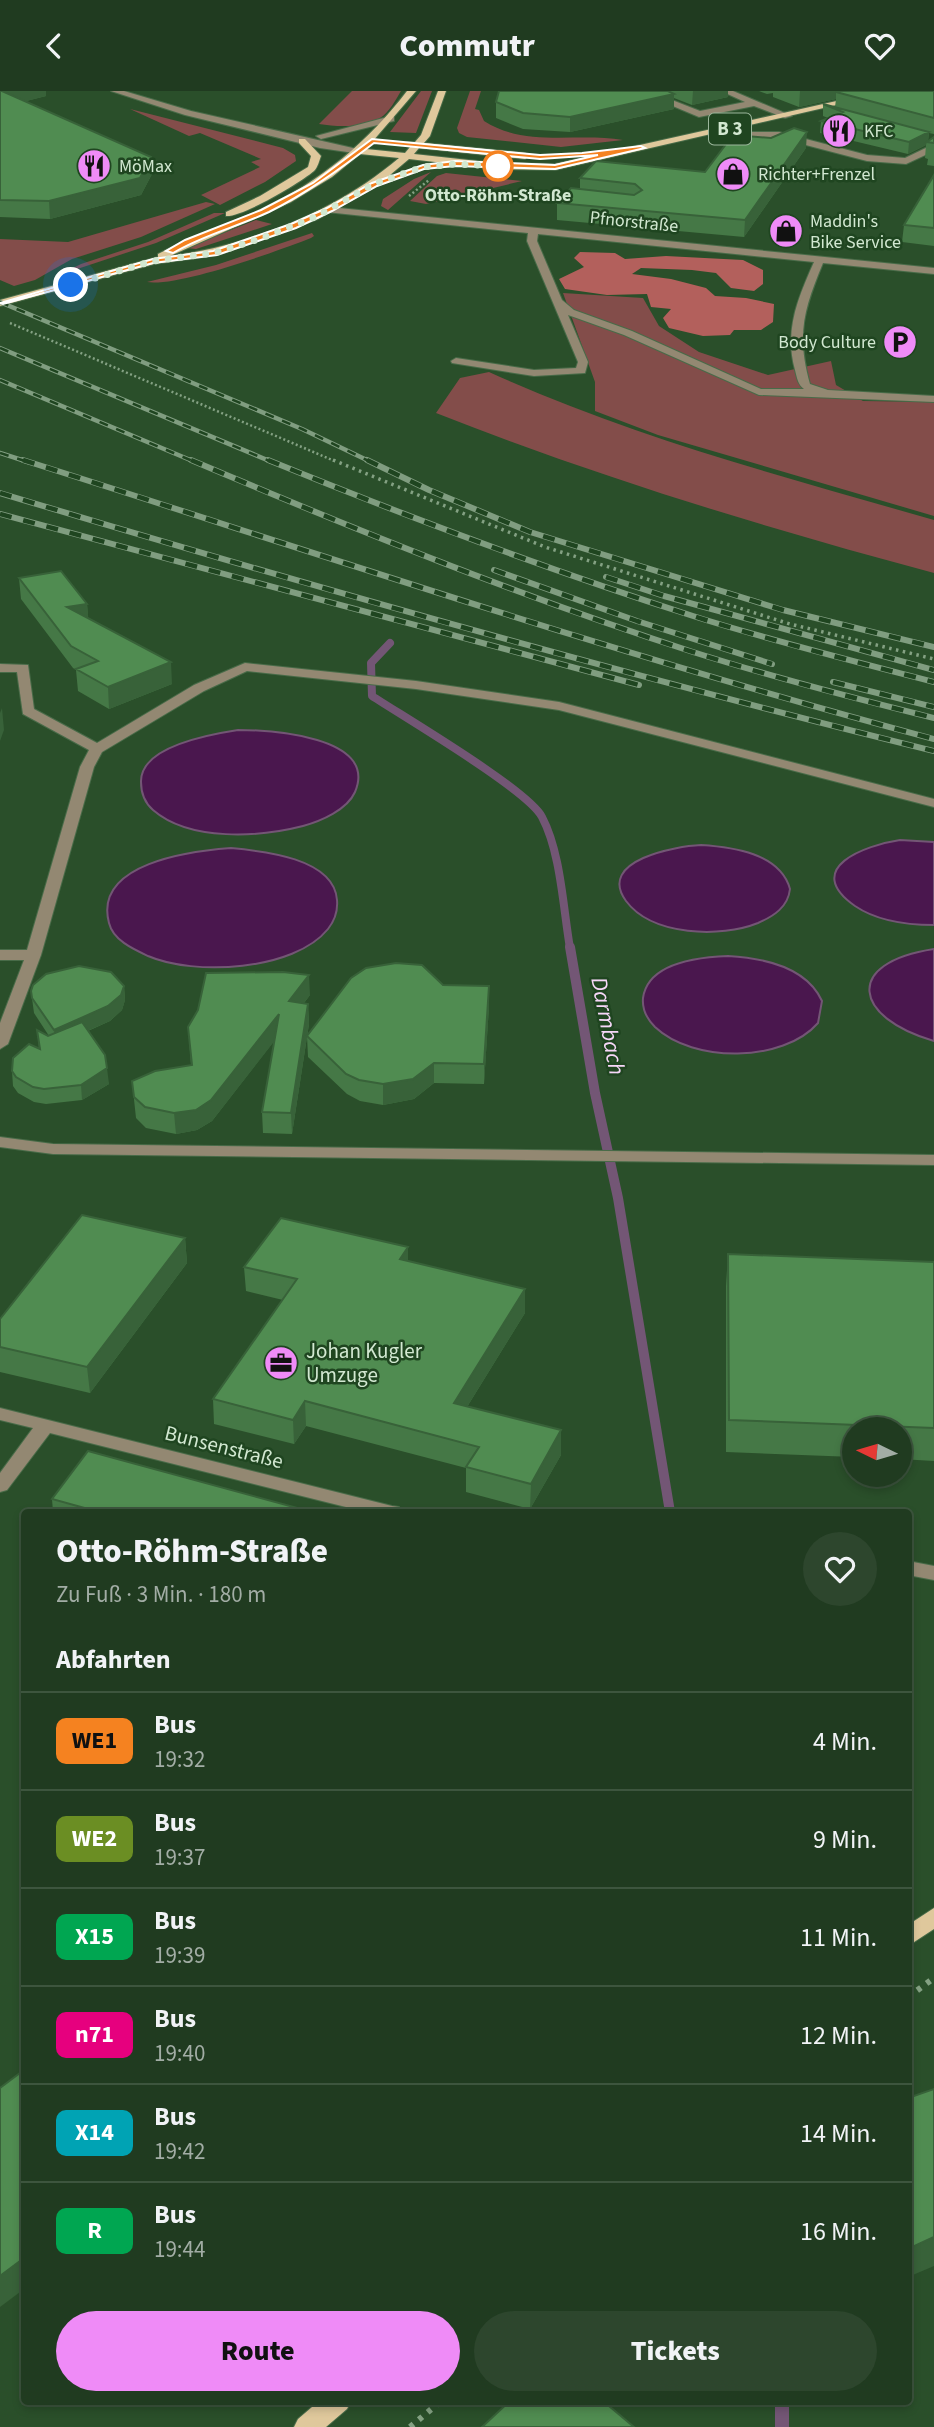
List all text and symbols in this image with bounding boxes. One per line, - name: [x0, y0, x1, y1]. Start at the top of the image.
- text: Commutr: [399, 23, 535, 69]
- icon: back: [35, 27, 73, 65]
- icon: heart: [861, 27, 899, 65]
- restaurant icon: KFC: [820, 112, 858, 150]
- road number: B 3: [709, 113, 751, 145]
- place label: KFC: [864, 119, 893, 144]
- restaurant icon: MöMax: [75, 147, 113, 185]
- marker: Otto-Röhm-Straße: [483, 151, 513, 181]
- place label: MöMax: [119, 154, 172, 179]
- shop icon: Richter+Frenzel: [714, 155, 752, 193]
- place label: Richter+Frenzel: [758, 162, 875, 187]
- place label: Otto-Röhm-Straße: [425, 183, 571, 208]
- street label: Pfnorstraße: [589, 205, 679, 239]
- place label: Maddin's Bike Service: [810, 209, 901, 255]
- shop icon: Maddin's Bike Service: [767, 212, 805, 250]
- your location: [53, 267, 88, 302]
- parking icon: Body Culture: [881, 323, 919, 361]
- place label: Body Culture: [778, 330, 876, 355]
- water label: Darmbach: [582, 974, 634, 1078]
- place label: Johan Kugler Umzuge: [306, 1336, 423, 1390]
- office icon: Johan Kugler Umzuge: [262, 1344, 300, 1382]
- north arrow: [842, 1417, 912, 1487]
- map controls: [842, 1417, 912, 1487]
- street label: Bunsenstraße: [162, 1418, 286, 1476]
- text: Otto-Röhm-Straße: [56, 1528, 328, 1575]
- button: heart: [803, 1532, 877, 1606]
- text: Zu Fuß · 3 Min. · 180 m: [56, 1578, 266, 1611]
- text: Abfahrten: [56, 1641, 171, 1678]
- text: Bus: [154, 1706, 196, 1743]
- text: WE1: [72, 1723, 117, 1758]
- text: 4 Min.: [813, 1723, 877, 1760]
- text: 19:32: [154, 1743, 205, 1776]
- text: Bus: [154, 1804, 196, 1841]
- text: WE2: [72, 1821, 117, 1856]
- text: 9 Min.: [813, 1821, 877, 1858]
- text: 19:37: [154, 1841, 205, 1874]
- text: Bus: [154, 1902, 196, 1939]
- text: X15: [75, 1919, 114, 1954]
- text: 11 Min.: [800, 1919, 877, 1956]
- text: 19:39: [154, 1939, 205, 1972]
- text: Bus: [154, 2000, 196, 2037]
- text: n71: [75, 2017, 114, 2052]
- text: 12 Min.: [800, 2017, 877, 2054]
- text: 19:40: [154, 2037, 205, 2070]
- text: Bus: [154, 2098, 196, 2135]
- text: X14: [75, 2115, 114, 2150]
- text: 14 Min.: [800, 2115, 877, 2152]
- text: 19:42: [154, 2135, 205, 2168]
- text: Bus: [154, 2196, 196, 2233]
- text: R: [87, 2213, 102, 2248]
- text: 16 Min.: [800, 2213, 877, 2250]
- text: 19:44: [154, 2233, 205, 2266]
- button: Route: [56, 2311, 460, 2391]
- button: Tickets: [474, 2311, 877, 2391]

